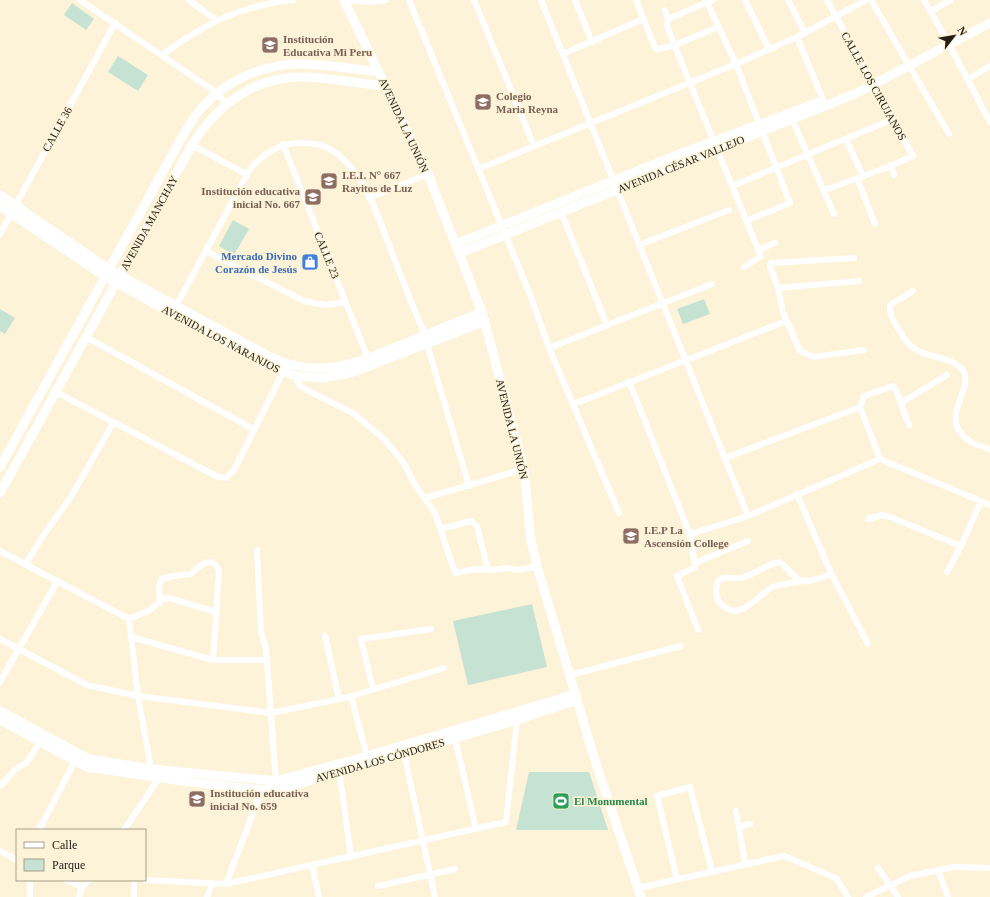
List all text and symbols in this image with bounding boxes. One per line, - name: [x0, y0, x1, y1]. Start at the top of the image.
- north arrow: [934, 16, 974, 56]
- text: N: [955, 24, 970, 37]
- street label: CALLE LOS CIRUJANOS: [839, 30, 909, 142]
- place label: Institución Educativa Mi Peru: [283, 33, 372, 58]
- school or university icon: Institución Educativa Mi Peru: [260, 35, 280, 55]
- street label: AVENIDA LA UNIÓN: [377, 76, 431, 174]
- place label: Colegio Maria Reyna: [496, 90, 559, 115]
- school or university icon: Colegio Maria Reyna: [473, 92, 493, 112]
- street label: CALLE 36: [40, 104, 74, 153]
- street label: AVENIDA CÉSAR VALLEJO: [616, 133, 746, 195]
- place label: I.E.I. N° 667 Rayitos de Luz: [342, 169, 412, 194]
- school or university icon: I.E.I. N° 667 Rayitos de Luz: [319, 171, 339, 191]
- street label: AVENIDA MANCHAY: [118, 173, 180, 273]
- place label: Institución educativa inicial No. 667: [201, 185, 300, 210]
- school or university icon: Institución educativa inicial No. 667: [303, 187, 323, 207]
- street label: CALLE 23: [312, 230, 342, 281]
- place label: Mercado Divino Corazón de Jesús: [215, 250, 298, 275]
- shop icon: Mercado Divino Corazón de Jesús: [300, 252, 320, 272]
- street label: AVENIDA LOS NARANJOS: [160, 303, 282, 375]
- street label: AVENIDA LA UNIÓN: [494, 378, 530, 481]
- place label: I.E.P La Ascensión College: [644, 524, 729, 549]
- school or university icon: I.E.P La Ascensión College: [621, 526, 641, 546]
- street label: AVENIDA LOS CÓNDORES: [314, 736, 446, 784]
- place label: Institución educativa inicial No. 659: [210, 787, 309, 812]
- school or university icon: Institución educativa inicial No. 659: [187, 789, 207, 809]
- sports icon: El Monumental: [551, 791, 571, 811]
- place label: El Monumental: [574, 795, 648, 807]
- legend: [16, 829, 146, 881]
- text: Calle: [52, 838, 77, 852]
- text: Parque: [52, 858, 85, 872]

